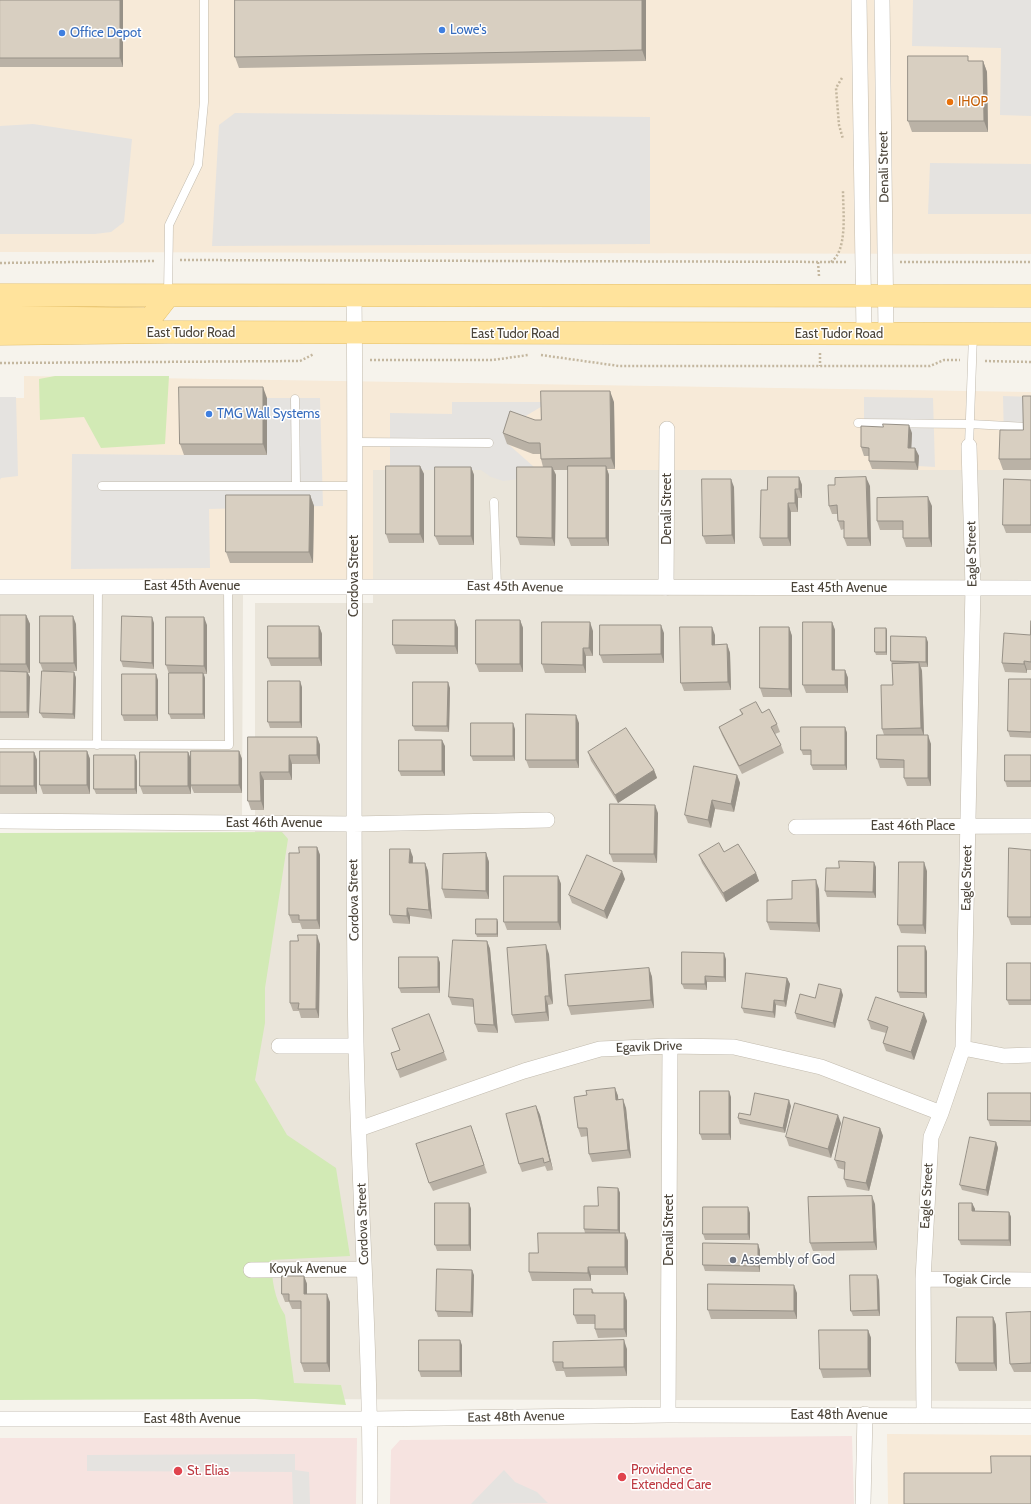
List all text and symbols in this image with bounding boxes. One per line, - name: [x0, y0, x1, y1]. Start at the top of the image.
- place label: Lowe's: [450, 22, 487, 38]
- place label: Office Depot: [70, 25, 141, 41]
- marker: Lowe's: [437, 25, 447, 35]
- marker: Office Depot: [57, 28, 67, 38]
- place label: IHOP: [958, 94, 988, 110]
- marker: IHOP: [945, 97, 955, 107]
- street label: Denali Street: [876, 131, 892, 203]
- street label: East Tudor Road: [147, 325, 235, 341]
- street label: East Tudor Road: [471, 326, 559, 342]
- street label: East Tudor Road: [795, 326, 883, 342]
- place label: TMG Wall Systems: [217, 406, 320, 422]
- marker: TMG Wall Systems: [204, 409, 214, 419]
- street label: Denali Street: [659, 473, 675, 545]
- street label: Eagle Street: [964, 521, 980, 587]
- street label: Cordova Street: [346, 535, 362, 617]
- street label: East 45th Avenue: [144, 578, 240, 594]
- street label: East 45th Avenue: [467, 578, 563, 596]
- street label: East 45th Avenue: [791, 580, 887, 596]
- street label: East 46th Avenue: [226, 815, 322, 831]
- street label: East 46th Place: [871, 818, 955, 834]
- street label: Eagle Street: [959, 845, 975, 911]
- street label: Cordova Street: [345, 859, 363, 941]
- street label: Egavik Drive: [615, 1038, 683, 1056]
- street label: Eagle Street: [917, 1163, 937, 1229]
- street label: Cordova Street: [354, 1183, 372, 1265]
- street label: Denali Street: [661, 1194, 677, 1266]
- place label: Assembly of God: [741, 1252, 835, 1268]
- marker: Assembly of God: [728, 1255, 738, 1265]
- street label: Koyuk Avenue: [269, 1261, 347, 1277]
- street label: Togiak Circle: [943, 1272, 1011, 1288]
- street label: East 48th Avenue: [790, 1407, 888, 1423]
- street label: East 48th Avenue: [467, 1408, 565, 1426]
- street label: East 48th Avenue: [143, 1411, 241, 1427]
- place label: Providence Extended Care: [631, 1462, 711, 1493]
- place label: St. Elias: [187, 1463, 229, 1479]
- marker: St. Elias: [172, 1465, 184, 1477]
- marker: Providence Extended Care: [616, 1471, 628, 1483]

